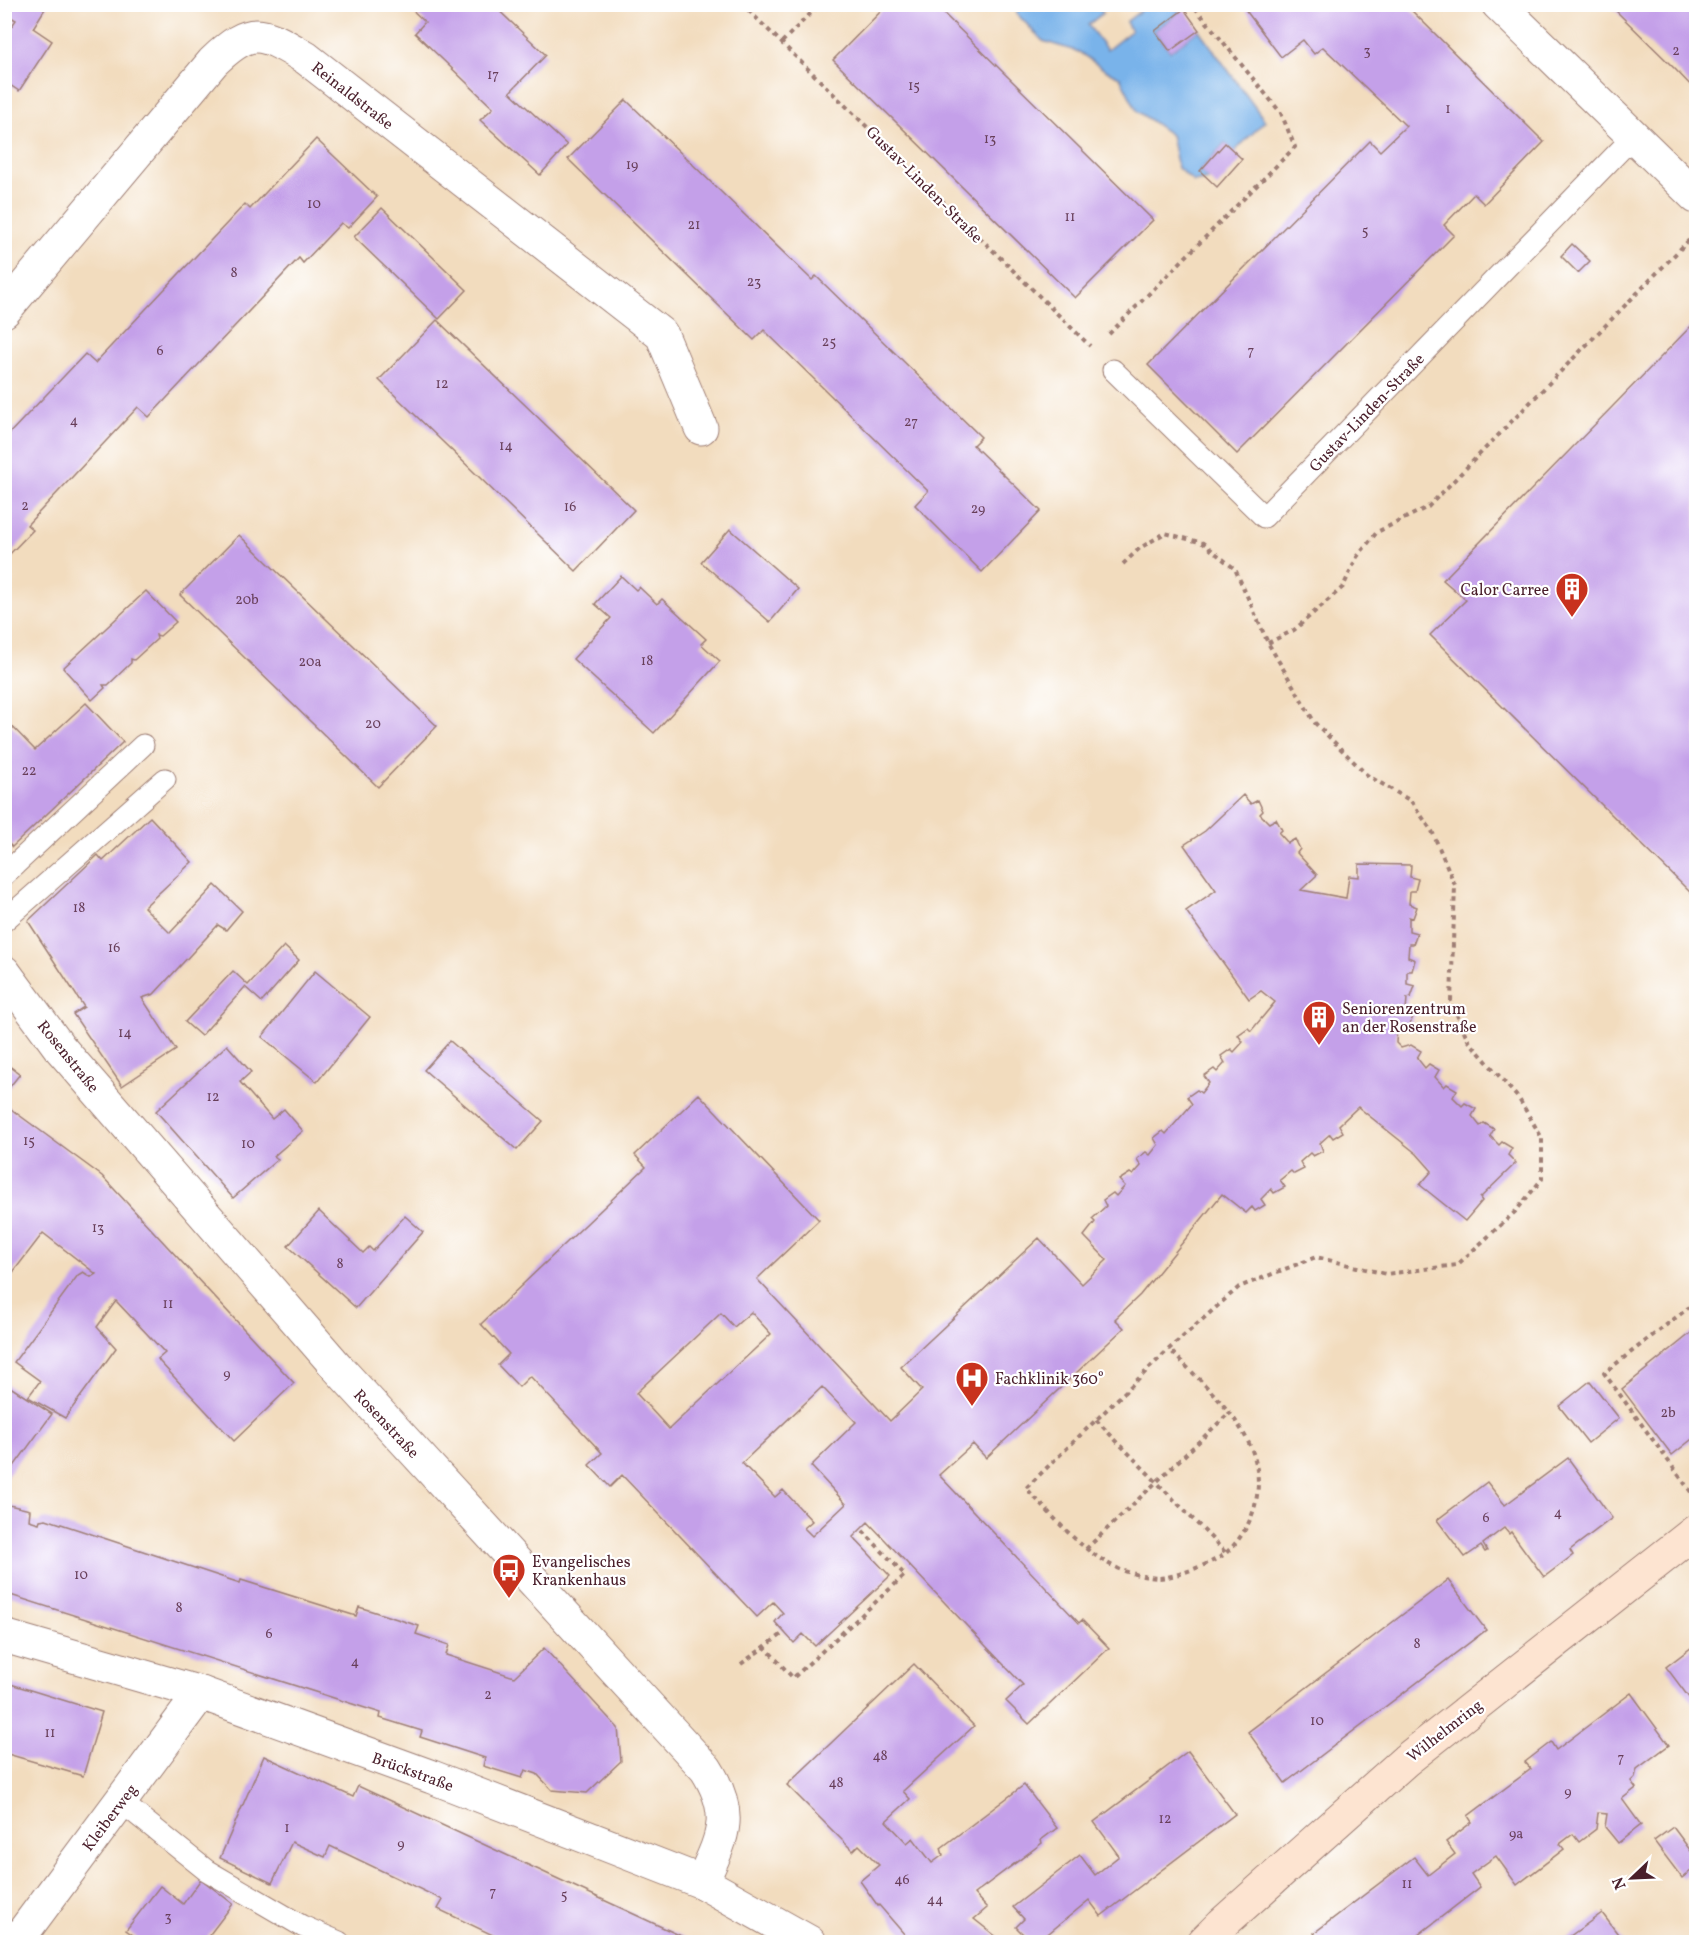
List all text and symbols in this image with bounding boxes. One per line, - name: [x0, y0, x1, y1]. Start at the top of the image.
- house number: 3: [1363, 42, 1371, 61]
- house number: 2: [1672, 42, 1680, 61]
- street label: Reinaldstraße: [306, 58, 397, 136]
- house number: 17: [487, 66, 499, 85]
- house number: 15: [908, 77, 920, 96]
- house number: 1: [1445, 100, 1451, 119]
- street label: Gustav-Linden-Straße: [860, 122, 987, 249]
- house number: 13: [984, 130, 996, 149]
- house number: 19: [626, 156, 638, 175]
- house number: 10: [307, 195, 321, 214]
- house number: 11: [1065, 208, 1075, 227]
- house number: 21: [688, 216, 700, 235]
- house number: 5: [1362, 222, 1368, 241]
- house number: 8: [230, 264, 238, 283]
- house number: 23: [747, 273, 761, 292]
- house number: 25: [822, 333, 836, 352]
- house number: 6: [156, 342, 164, 361]
- house number: 7: [1248, 342, 1255, 361]
- street label: Gustav-Linden-Straße: [1305, 349, 1430, 478]
- house number: 12: [436, 375, 448, 394]
- house number: 4: [70, 412, 78, 431]
- house number: 27: [904, 413, 918, 432]
- house number: 14: [499, 437, 513, 456]
- house number: 2: [21, 497, 29, 516]
- house number: 16: [564, 498, 576, 517]
- house number: 29: [971, 500, 985, 519]
- building icon: Calor Carree: [1554, 571, 1590, 618]
- place label: Calor Carree: [1460, 580, 1549, 602]
- house number: 20b: [235, 591, 259, 610]
- house number: 18: [641, 652, 653, 671]
- house number: 20a: [299, 653, 321, 672]
- house number: 20: [365, 715, 381, 734]
- house number: 22: [21, 762, 37, 781]
- house number: 18: [73, 899, 85, 918]
- house number: 16: [108, 939, 120, 958]
- building icon: Seniorenzentrum an der Rosenstraße: [1301, 999, 1337, 1046]
- place label: Seniorenzentrum an der Rosenstraße: [1342, 999, 1477, 1039]
- street label: Rosenstraße: [31, 1016, 104, 1098]
- house number: 14: [118, 1024, 132, 1043]
- house number: 12: [207, 1088, 219, 1107]
- house number: 15: [23, 1132, 35, 1151]
- house number: 10: [241, 1135, 255, 1154]
- house number: 13: [92, 1219, 104, 1238]
- house number: 8: [336, 1255, 344, 1274]
- house number: 11: [163, 1295, 173, 1314]
- hospital icon: Fachklinik 360°: [954, 1360, 990, 1407]
- house number: 9: [223, 1365, 231, 1384]
- place label: Fachklinik 360°: [995, 1369, 1104, 1391]
- street label: Rosenstraße: [348, 1385, 423, 1464]
- house number: 2b: [1660, 1404, 1676, 1423]
- house number: 4: [1554, 1504, 1562, 1523]
- house number: 6: [1482, 1509, 1490, 1528]
- bus stop icon: Evangelisches Krankenhaus: [491, 1552, 527, 1599]
- place label: Evangelisches Krankenhaus: [532, 1552, 631, 1592]
- house number: 10: [74, 1566, 88, 1585]
- house number: 8: [175, 1599, 183, 1618]
- house number: 6: [265, 1625, 273, 1644]
- house number: 8: [1413, 1635, 1421, 1654]
- house number: 4: [351, 1653, 359, 1672]
- house number: 2: [484, 1686, 492, 1705]
- street label: Wilhelmring: [1403, 1695, 1488, 1768]
- house number: 10: [1310, 1712, 1324, 1731]
- house number: 11: [45, 1724, 55, 1743]
- house number: 48: [872, 1747, 888, 1766]
- street label: Brückstraße: [368, 1748, 456, 1798]
- house number: 7: [1618, 1749, 1625, 1768]
- house number: 48: [828, 1774, 844, 1793]
- street label: Kleiberweg: [78, 1780, 143, 1856]
- house number: 9: [1564, 1783, 1572, 1802]
- house number: 12: [1159, 1810, 1171, 1829]
- house number: 1: [284, 1819, 290, 1838]
- house number: 9a: [1509, 1825, 1523, 1844]
- house number: 9: [397, 1835, 405, 1854]
- north arrow: [1602, 1848, 1662, 1908]
- house number: 46: [894, 1871, 910, 1890]
- text: N: [1607, 1873, 1632, 1893]
- house number: 11: [1402, 1875, 1412, 1894]
- house number: 7: [490, 1883, 497, 1902]
- house number: 5: [561, 1886, 567, 1905]
- house number: 44: [927, 1891, 943, 1910]
- house number: 3: [164, 1908, 172, 1927]

